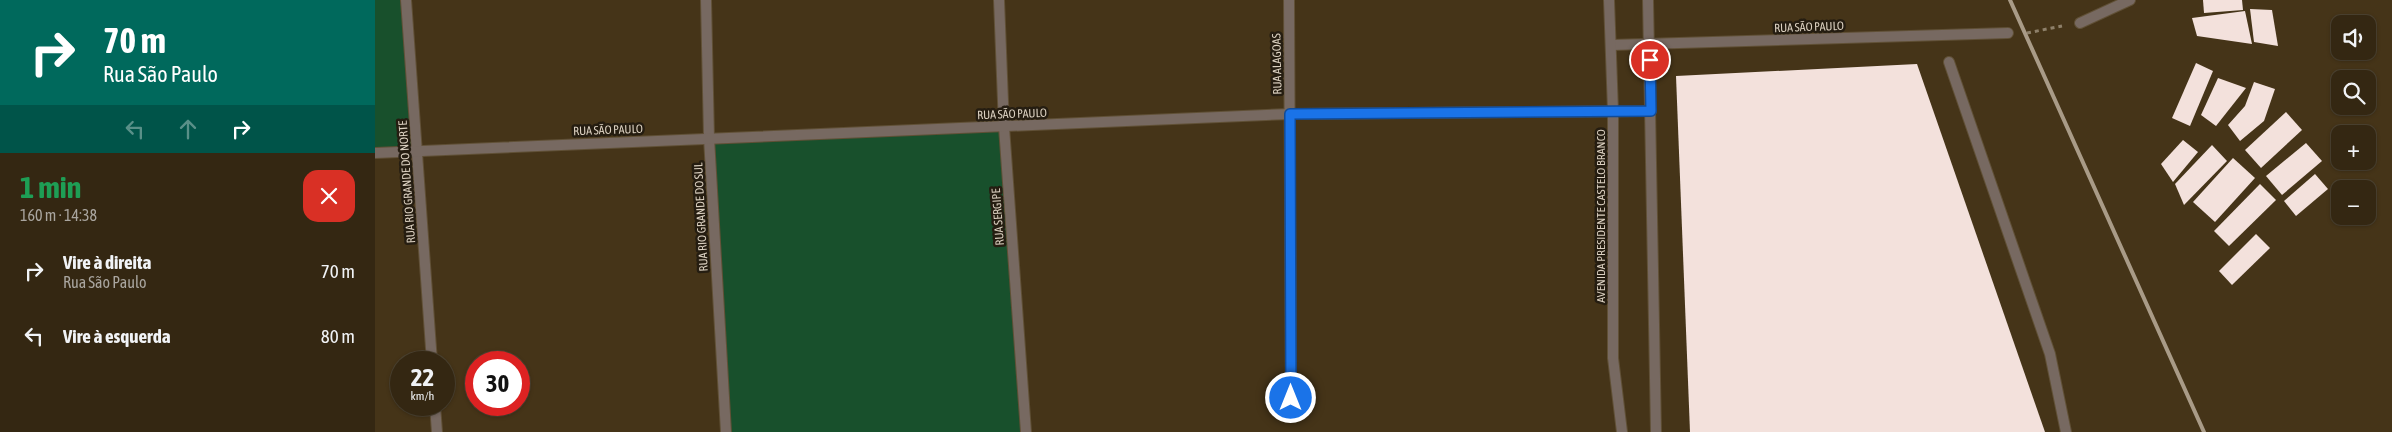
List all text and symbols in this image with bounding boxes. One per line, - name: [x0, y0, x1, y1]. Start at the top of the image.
- map controls: [2331, 15, 2376, 225]
- button: sound: [2331, 15, 2376, 60]
- street label: RUA SÃO PAULO: [1774, 19, 1844, 35]
- icon: right: [20, 20, 85, 85]
- text: 70 m: [103, 20, 166, 60]
- street label: RUA ALAGOAS: [1269, 33, 1285, 95]
- pin: [1629, 39, 1671, 81]
- icon: arrive: [1636, 46, 1664, 74]
- text: Rua São Paulo: [103, 61, 218, 87]
- button: search: [2331, 70, 2376, 115]
- street label: RUA SÃO PAULO: [977, 106, 1047, 122]
- icon: left: [121, 115, 149, 143]
- icon: ahead: [174, 115, 202, 143]
- icon: right: [227, 115, 255, 143]
- street label: RUA RIO GRANDE DO NORTE: [396, 120, 418, 244]
- street label: RUA SÃO PAULO: [573, 122, 643, 138]
- button: +: [2331, 125, 2376, 170]
- street label: AVENIDA PRESIDENTE CASTELO BRANCO: [1594, 129, 1608, 303]
- street label: RUA RIO GRANDE DO SUL: [691, 162, 711, 272]
- text: 1 min: [20, 170, 81, 204]
- button: close: [303, 170, 355, 222]
- button: −: [2331, 180, 2376, 225]
- street label: RUA SERGIPE: [989, 188, 1007, 246]
- text: 160 m · 14:38: [20, 206, 97, 224]
- text: Vire à direita: [63, 251, 151, 273]
- icon: right: [20, 257, 48, 285]
- text: 70 m: [321, 260, 355, 282]
- text: Rua São Paulo: [63, 273, 147, 291]
- icon: left: [20, 322, 48, 350]
- text: Vire à esquerda: [63, 325, 171, 347]
- text: 80 m: [321, 325, 355, 347]
- speed limit sign: 30: [465, 351, 530, 416]
- text: 22: [411, 363, 434, 391]
- position arrow: [1264, 371, 1316, 423]
- text: km/h: [411, 389, 434, 403]

